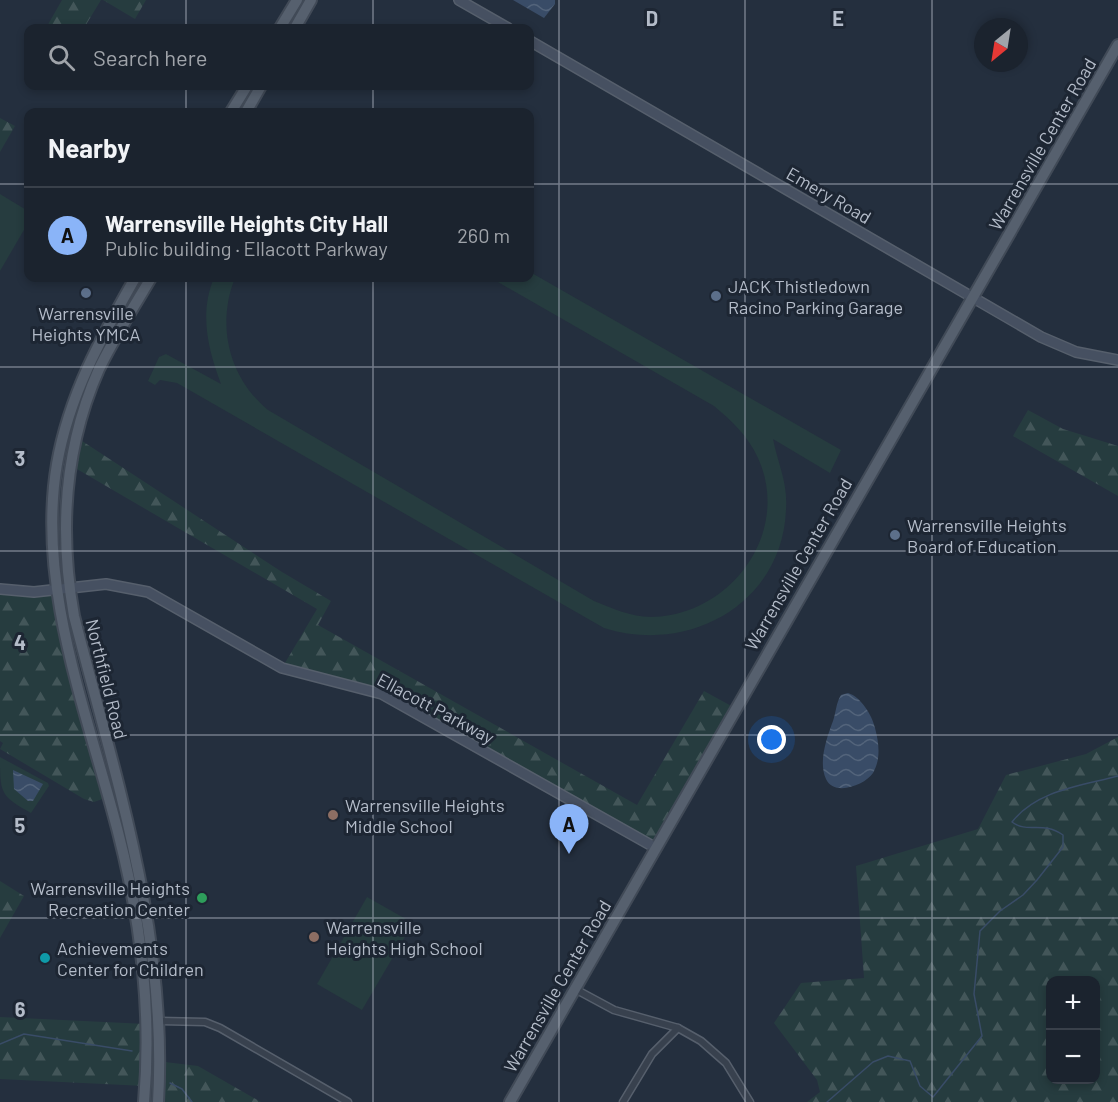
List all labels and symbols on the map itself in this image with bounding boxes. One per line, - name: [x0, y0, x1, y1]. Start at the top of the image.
- text: D: [646, 6, 658, 30]
- text: E: [832, 6, 844, 30]
- north arrow: [974, 18, 1028, 72]
- street label: Warrensville Center Road: [984, 54, 1100, 234]
- street label: Emery Road: [783, 162, 875, 228]
- place label: JACK Thistledown Racino Parking Garage: [728, 275, 903, 318]
- marker: Warrensville Heights YMCA: [79, 286, 93, 300]
- marker: JACK Thistledown Racino Parking Garage: [709, 289, 723, 303]
- place label: Warrensville Heights YMCA: [31, 302, 141, 345]
- text: 3: [15, 446, 25, 470]
- street label: Warrensville Center Road: [740, 474, 856, 654]
- place label: Warrensville Heights Board of Education: [907, 514, 1067, 557]
- marker: Warrensville Heights Board of Education: [888, 528, 902, 542]
- street label: Northfield Road: [81, 617, 133, 741]
- text: 4: [14, 630, 26, 654]
- street label: Ellacott Parkway: [374, 668, 498, 748]
- your location: [757, 725, 786, 754]
- place label: Warrensville Heights Middle School: [345, 794, 505, 837]
- pin: A: [550, 804, 588, 854]
- marker: Warrensville Heights Middle School: [326, 808, 340, 822]
- text: 5: [15, 813, 26, 837]
- place label: Warrensville Heights Recreation Center: [30, 877, 190, 920]
- marker: Warrensville Heights Recreation Center: [195, 891, 209, 905]
- street label: Warrensville Center Road: [499, 896, 615, 1076]
- place label: Warrensville Heights High School: [326, 916, 483, 959]
- marker: Warrensville Heights High School: [307, 930, 321, 944]
- place label: Achievements Center for Children: [57, 937, 204, 980]
- marker: Achievements Center for Children: [38, 951, 52, 965]
- text: 6: [15, 997, 26, 1021]

